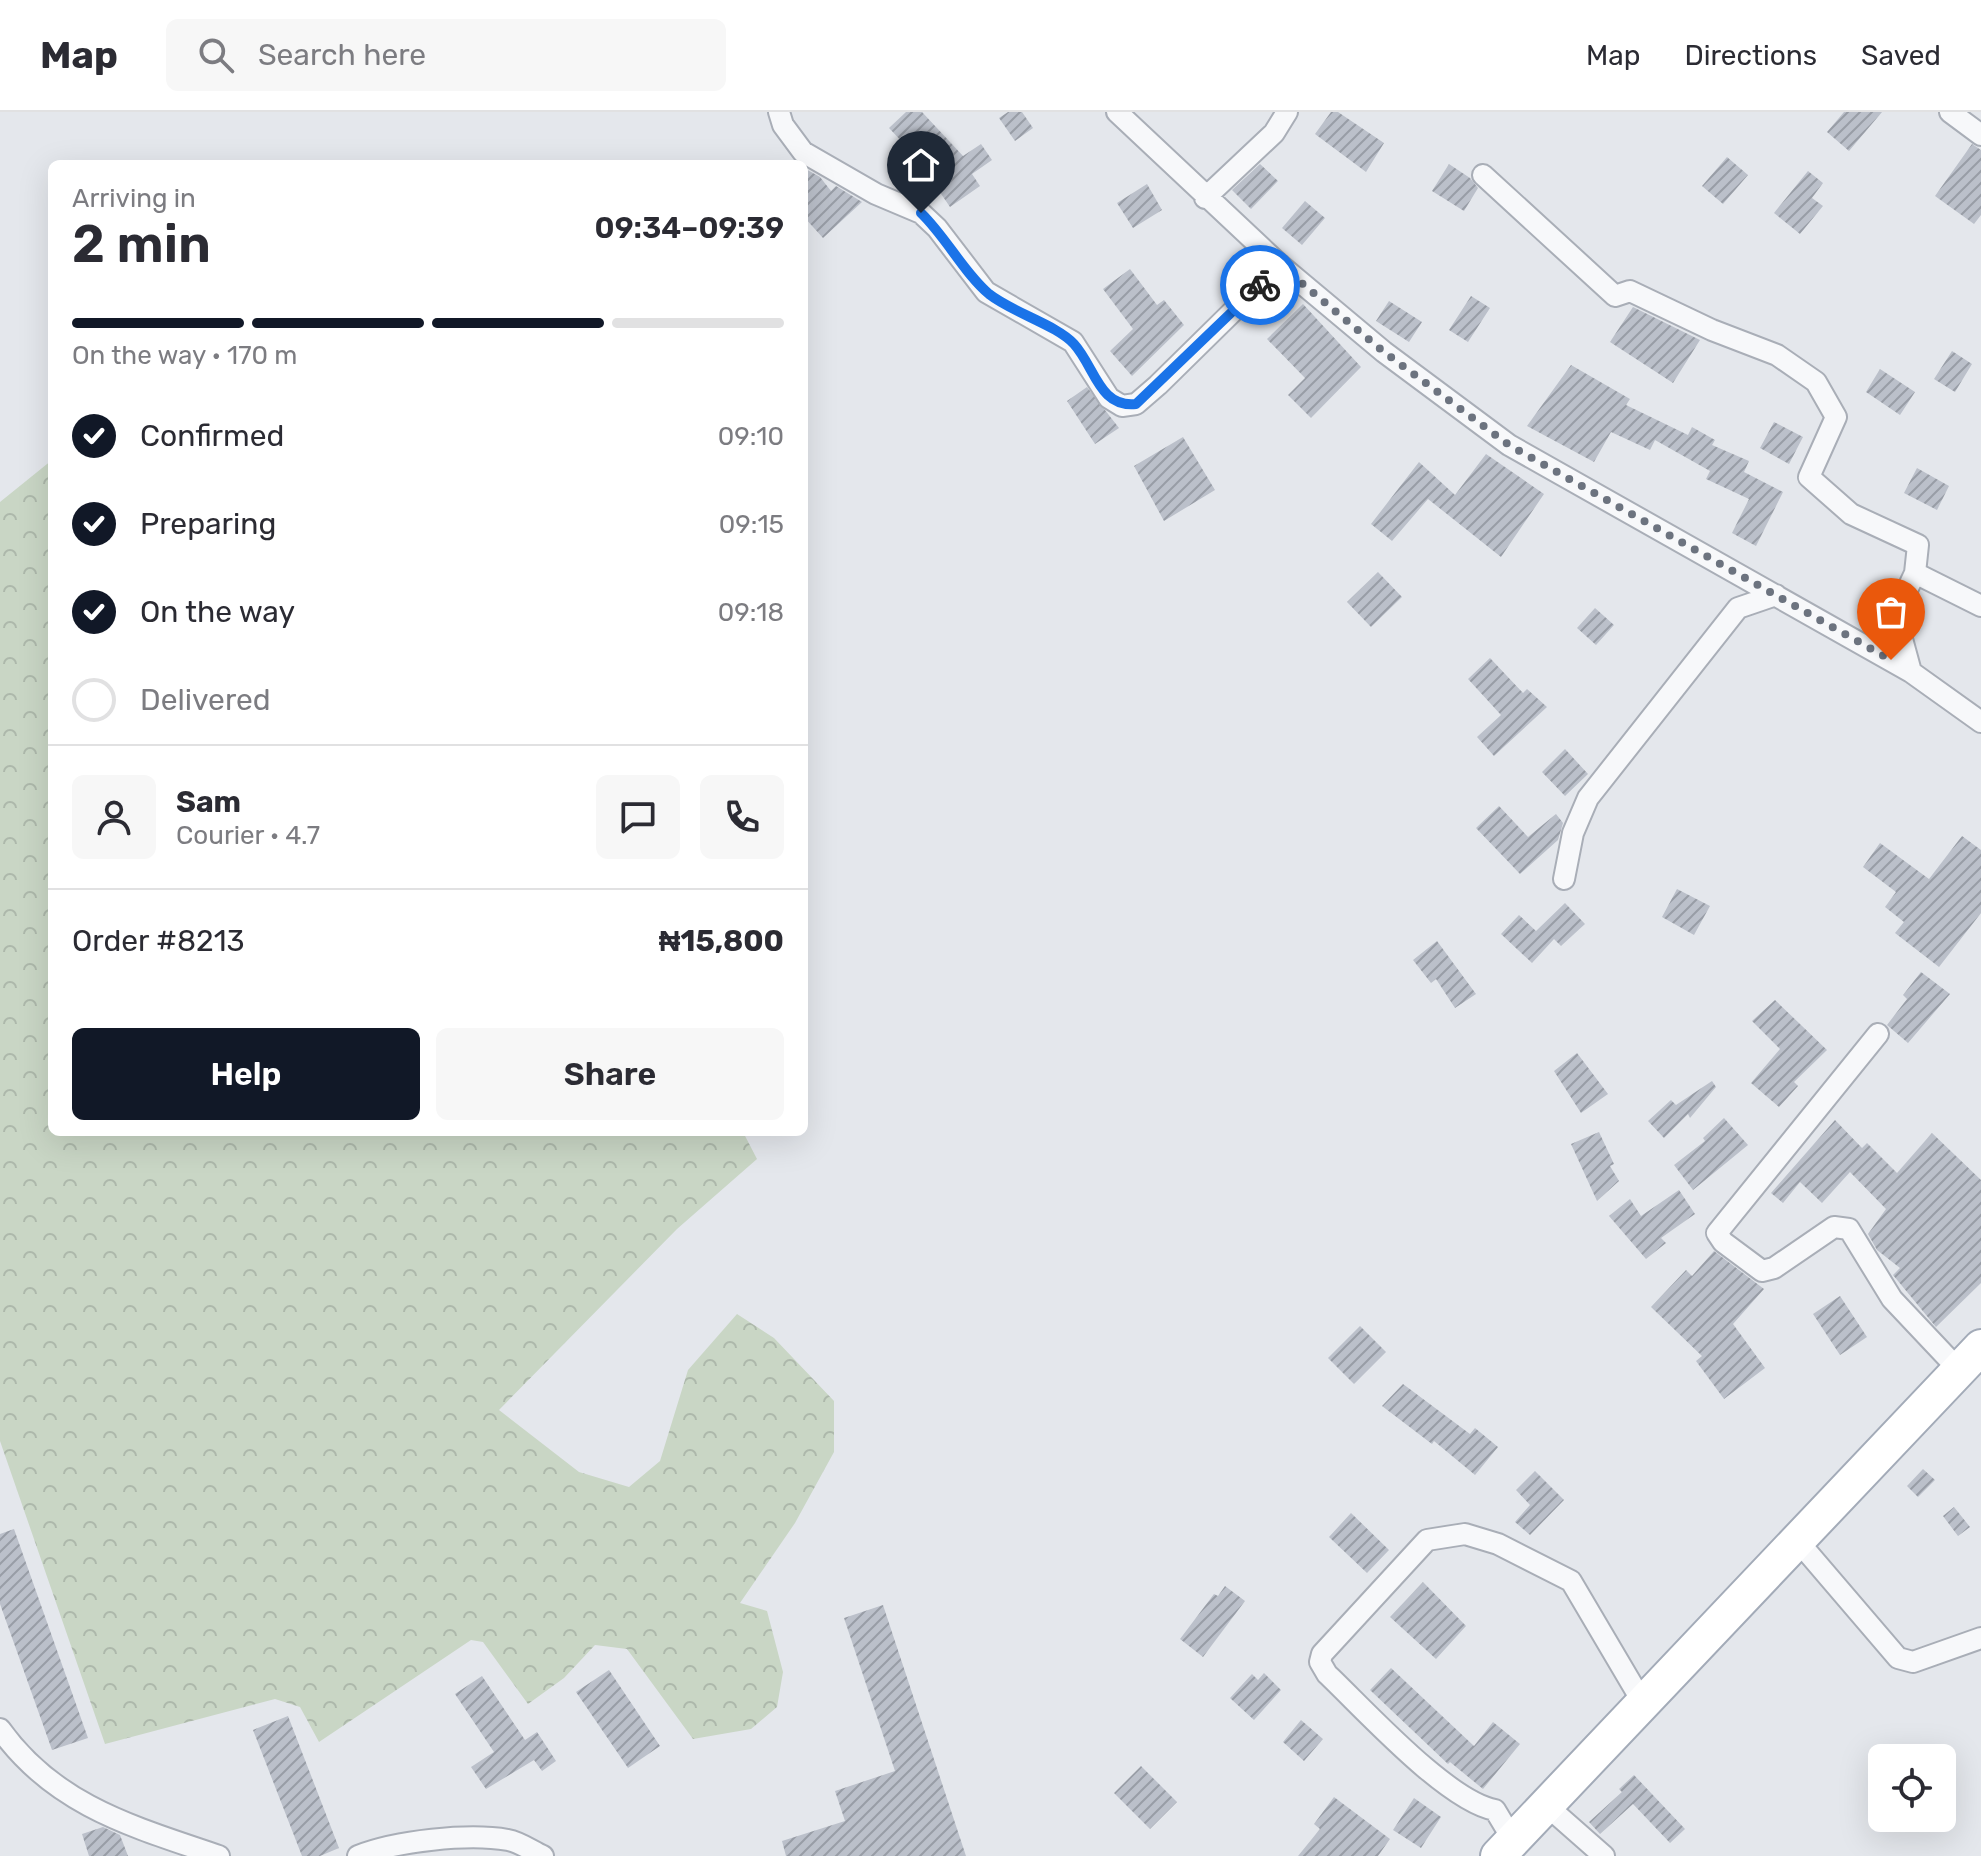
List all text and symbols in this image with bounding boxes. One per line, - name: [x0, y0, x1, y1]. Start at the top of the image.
- search box: [166, 19, 726, 91]
- text: Map: [40, 32, 118, 78]
- icon: search: [194, 33, 238, 77]
- text: Search here: [258, 37, 426, 73]
- text: Map: [1586, 39, 1640, 72]
- text: Directions: [1684, 39, 1817, 72]
- text: Saved: [1861, 39, 1941, 72]
- pin: [887, 131, 955, 213]
- icon: home: [899, 143, 943, 187]
- text: Arriving in: [72, 183, 196, 214]
- text: 09:34–09:39: [595, 210, 784, 246]
- text: 2 min: [72, 213, 211, 275]
- courier: [1220, 245, 1300, 325]
- icon: bike: [1238, 263, 1282, 307]
- text: On the way · 170 m: [72, 340, 297, 371]
- icon: check: [72, 414, 116, 458]
- text: Confirmed: [140, 418, 284, 454]
- text: 09:10: [718, 421, 784, 452]
- icon: check: [72, 502, 116, 546]
- text: Preparing: [140, 506, 276, 542]
- text: 09:15: [719, 509, 784, 540]
- pin: [1857, 578, 1925, 660]
- icon: check: [72, 590, 116, 634]
- icon: bag: [1869, 590, 1913, 634]
- text: On the way: [140, 594, 295, 630]
- text: 09:18: [718, 597, 784, 628]
- text: Delivered: [140, 682, 271, 718]
- button: person: [72, 775, 156, 859]
- button: chat: [596, 775, 680, 859]
- button: phone: [700, 775, 784, 859]
- text: Sam: [176, 784, 241, 820]
- text: Courier · 4.7: [176, 820, 320, 851]
- text: Order #8213: [72, 923, 245, 959]
- text: ₦15,800: [659, 923, 784, 959]
- button: Help: [72, 1028, 420, 1120]
- button: Share: [436, 1028, 784, 1120]
- map controls: [1868, 1744, 1956, 1832]
- button: locate: [1868, 1744, 1956, 1832]

